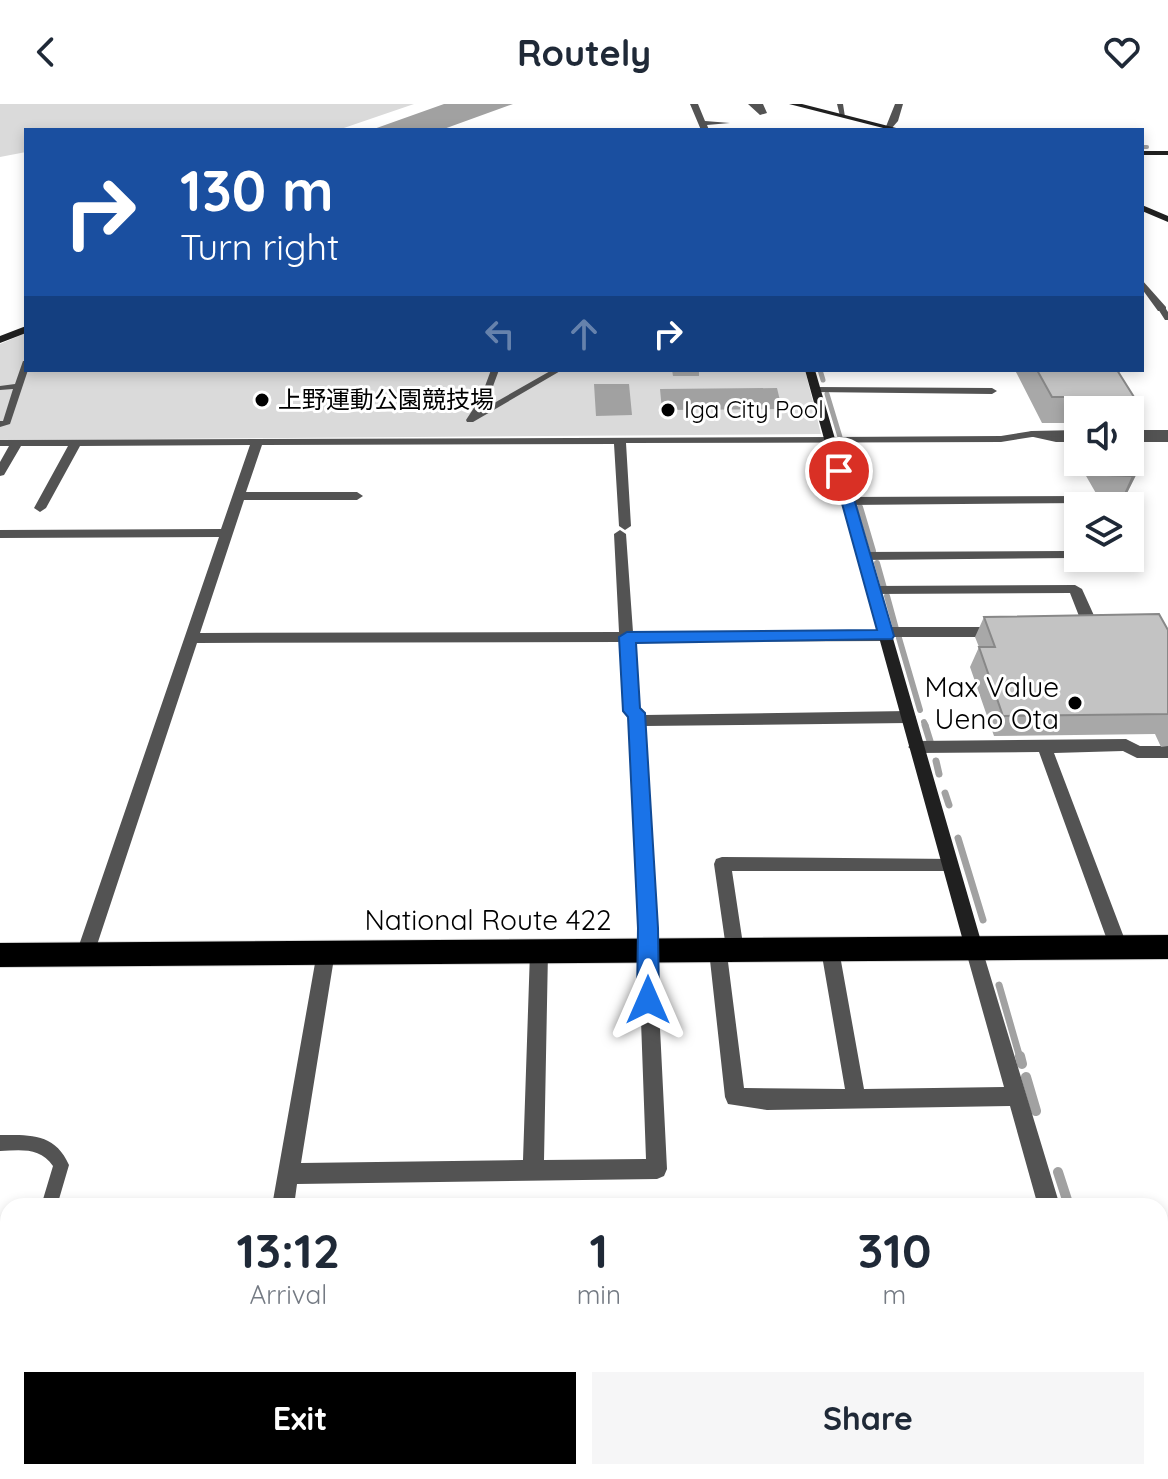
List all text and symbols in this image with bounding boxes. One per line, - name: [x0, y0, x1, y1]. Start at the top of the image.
- icon: back: [24, 30, 68, 74]
- text: Routely: [517, 30, 651, 75]
- icon: heart: [1100, 30, 1144, 74]
- text: 130 m: [180, 155, 334, 225]
- icon: right: [48, 160, 152, 264]
- text: Turn right: [180, 224, 339, 269]
- icon: left: [478, 312, 522, 356]
- icon: ahead: [562, 312, 606, 356]
- icon: right: [646, 312, 690, 356]
- place label: 上野運動公園競技場: [278, 384, 494, 414]
- marker: 上野運動公園競技場: [253, 391, 271, 409]
- place label: Iga City Pool: [684, 394, 824, 424]
- map controls: [1064, 396, 1144, 572]
- button: sound: [1064, 396, 1144, 476]
- marker: Iga City Pool: [659, 401, 677, 419]
- pin: [805, 437, 873, 505]
- icon: arrive: [817, 449, 861, 493]
- button: layers: [1064, 492, 1144, 572]
- place label: Max Value Ueno Ota: [924, 669, 1059, 736]
- marker: Max Value Ueno Ota: [1066, 694, 1084, 712]
- street label: National Route 422: [364, 902, 612, 937]
- position arrow: [606, 958, 690, 1042]
- text: 13:12: [237, 1220, 340, 1280]
- text: 1: [589, 1220, 608, 1280]
- text: 310: [858, 1220, 931, 1280]
- text: Arrival: [249, 1278, 327, 1311]
- text: min: [577, 1278, 621, 1311]
- text: m: [883, 1278, 906, 1311]
- button: Exit: [24, 1372, 576, 1464]
- button: Share: [592, 1372, 1144, 1464]

